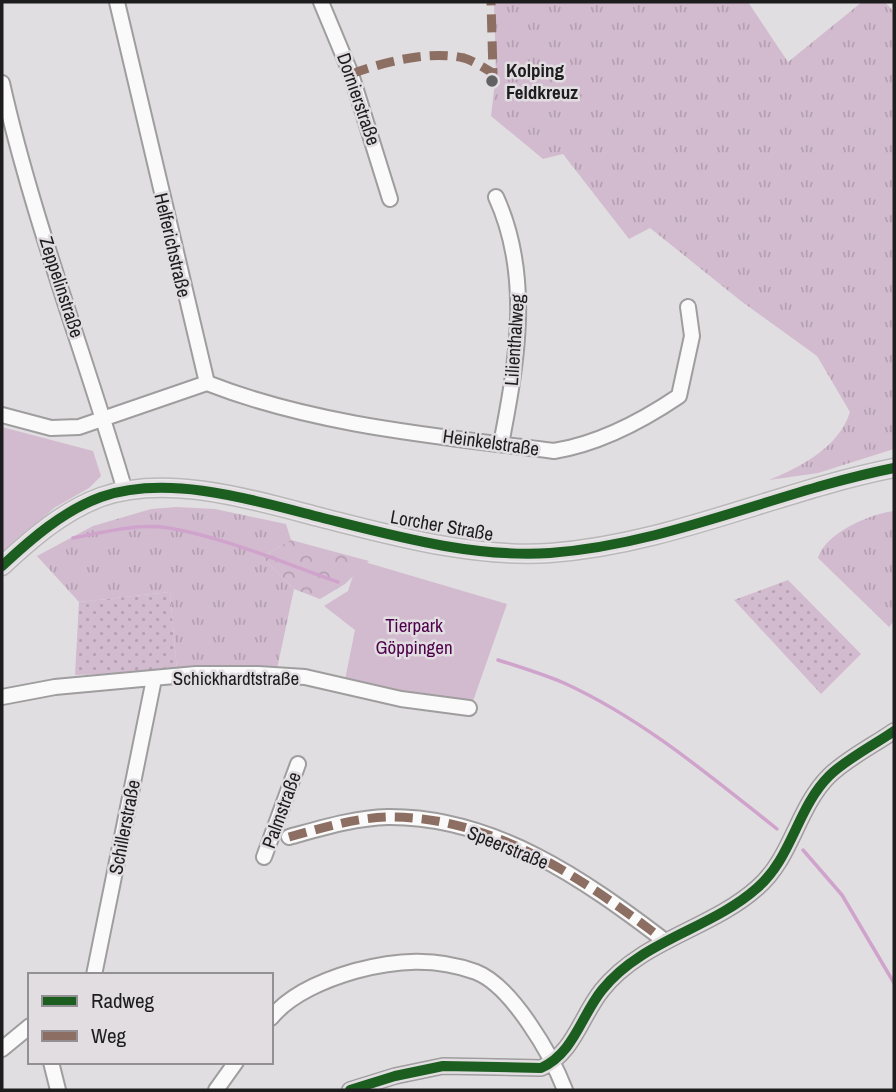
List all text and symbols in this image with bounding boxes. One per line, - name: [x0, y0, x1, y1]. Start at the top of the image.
- street label: Dornierstraße: [331, 49, 387, 149]
- place label: Kolping Feldkreuz: [506, 57, 578, 105]
- marker: Kolping Feldkreuz: [484, 73, 500, 89]
- street label: Helferichstraße: [148, 190, 198, 300]
- street label: Zeppelinstraße: [33, 233, 91, 341]
- street label: Lilienthalweg: [498, 293, 530, 387]
- street label: Heinkelstraße: [441, 422, 541, 462]
- street label: Lorcher Straße: [389, 503, 495, 547]
- park label: Tierpark Göppingen: [375, 612, 453, 660]
- street label: Schickhardtstraße: [173, 665, 299, 691]
- street label: Palmstraße: [255, 768, 307, 852]
- street label: Schillerstraße: [102, 777, 146, 877]
- street label: Speerstraße: [463, 819, 553, 875]
- legend: [28, 973, 273, 1064]
- text: Radweg: [91, 986, 155, 1015]
- text: Weg: [91, 1021, 127, 1050]

